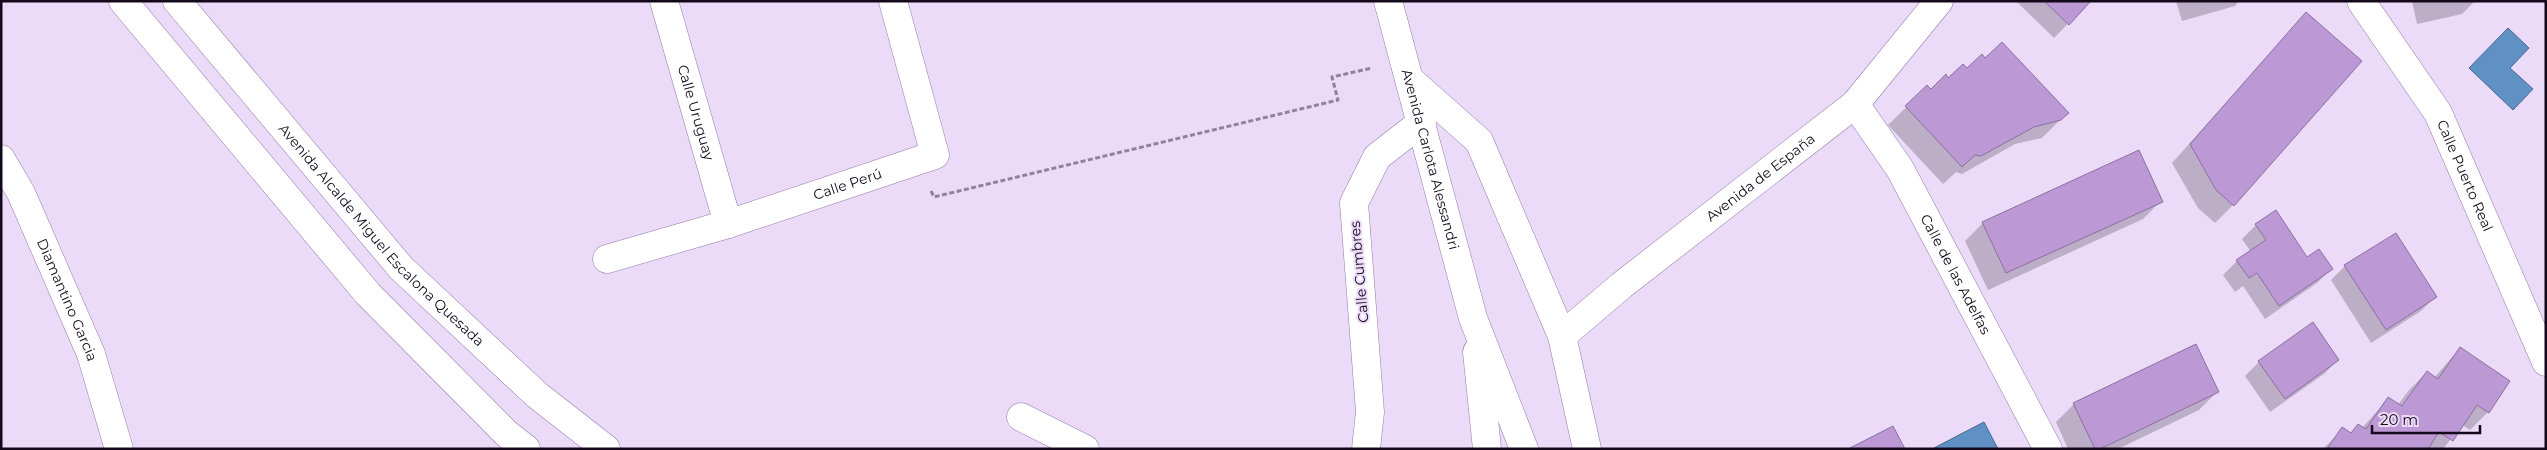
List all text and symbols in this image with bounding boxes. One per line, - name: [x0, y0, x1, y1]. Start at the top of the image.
- street label: Calle Uruguay: [674, 63, 718, 163]
- street label: Avenida Carlota Alessandri: [1398, 67, 1463, 252]
- street label: Calle Puerto Real: [2433, 117, 2497, 234]
- street label: Avenida Alcalde Miguel Escalona Quesada: [275, 120, 488, 350]
- street label: Avenida de España: [1702, 129, 1819, 226]
- street label: Calle Perú: [811, 164, 884, 204]
- street label: Calle de las Adelfas: [1916, 211, 1995, 337]
- street label: Calle Cumbres: [1346, 220, 1372, 324]
- street label: Diamantino Garcia: [33, 236, 102, 363]
- scale bar: [2372, 402, 2480, 434]
- text: 20 m: [2380, 410, 2418, 429]

